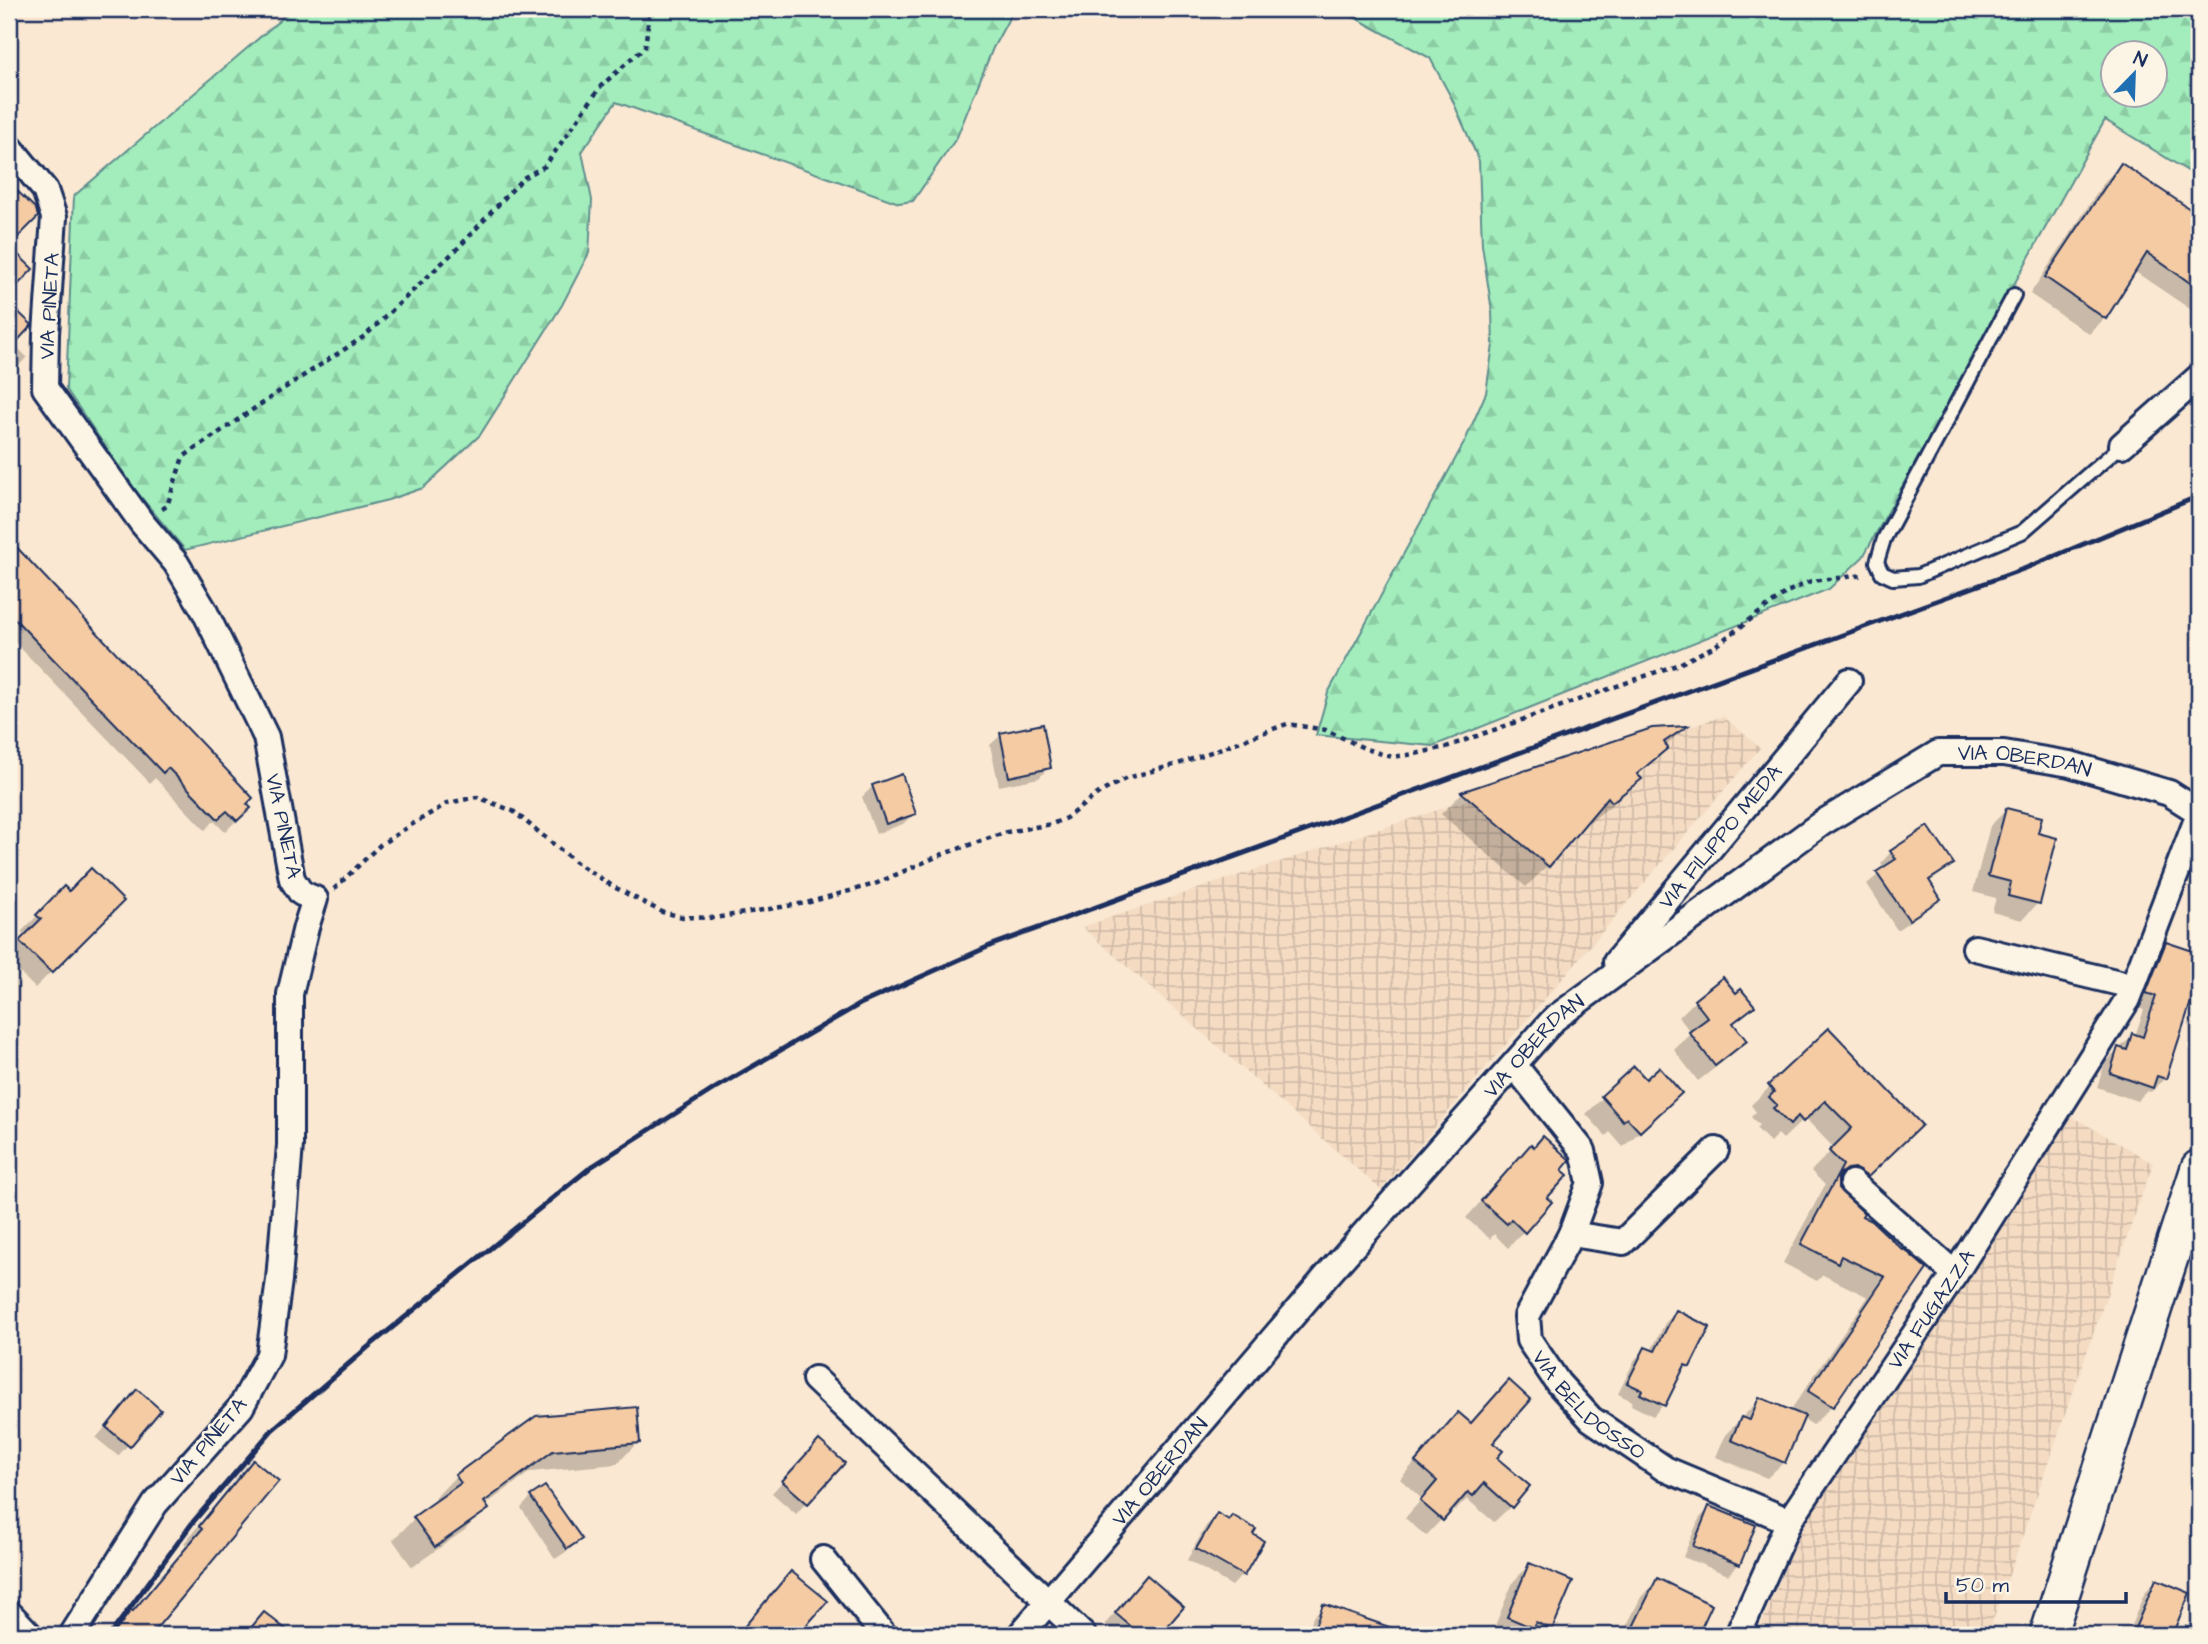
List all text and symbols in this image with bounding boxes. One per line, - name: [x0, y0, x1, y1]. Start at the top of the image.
- north arrow: [2100, 38, 2170, 108]
- text: N: [2129, 45, 2151, 75]
- street label: VIA PINETA: [32, 251, 67, 360]
- street label: VIA OBERDAN: [1958, 739, 2095, 785]
- street label: VIA FILIPPO MEDA: [1652, 758, 1789, 915]
- street label: VIA PINETA: [258, 771, 309, 882]
- street label: VIA OBERDAN: [1477, 988, 1590, 1104]
- street label: VIA FUGAZZA: [1881, 1243, 1982, 1375]
- street label: VIA BELDOSSO: [1525, 1345, 1651, 1467]
- street label: VIA PINETA: [163, 1391, 254, 1492]
- street label: VIA OBERDAN: [1105, 1411, 1215, 1533]
- scale bar: [1946, 1560, 2126, 1604]
- text: 50 m: [1956, 1571, 2010, 1600]

